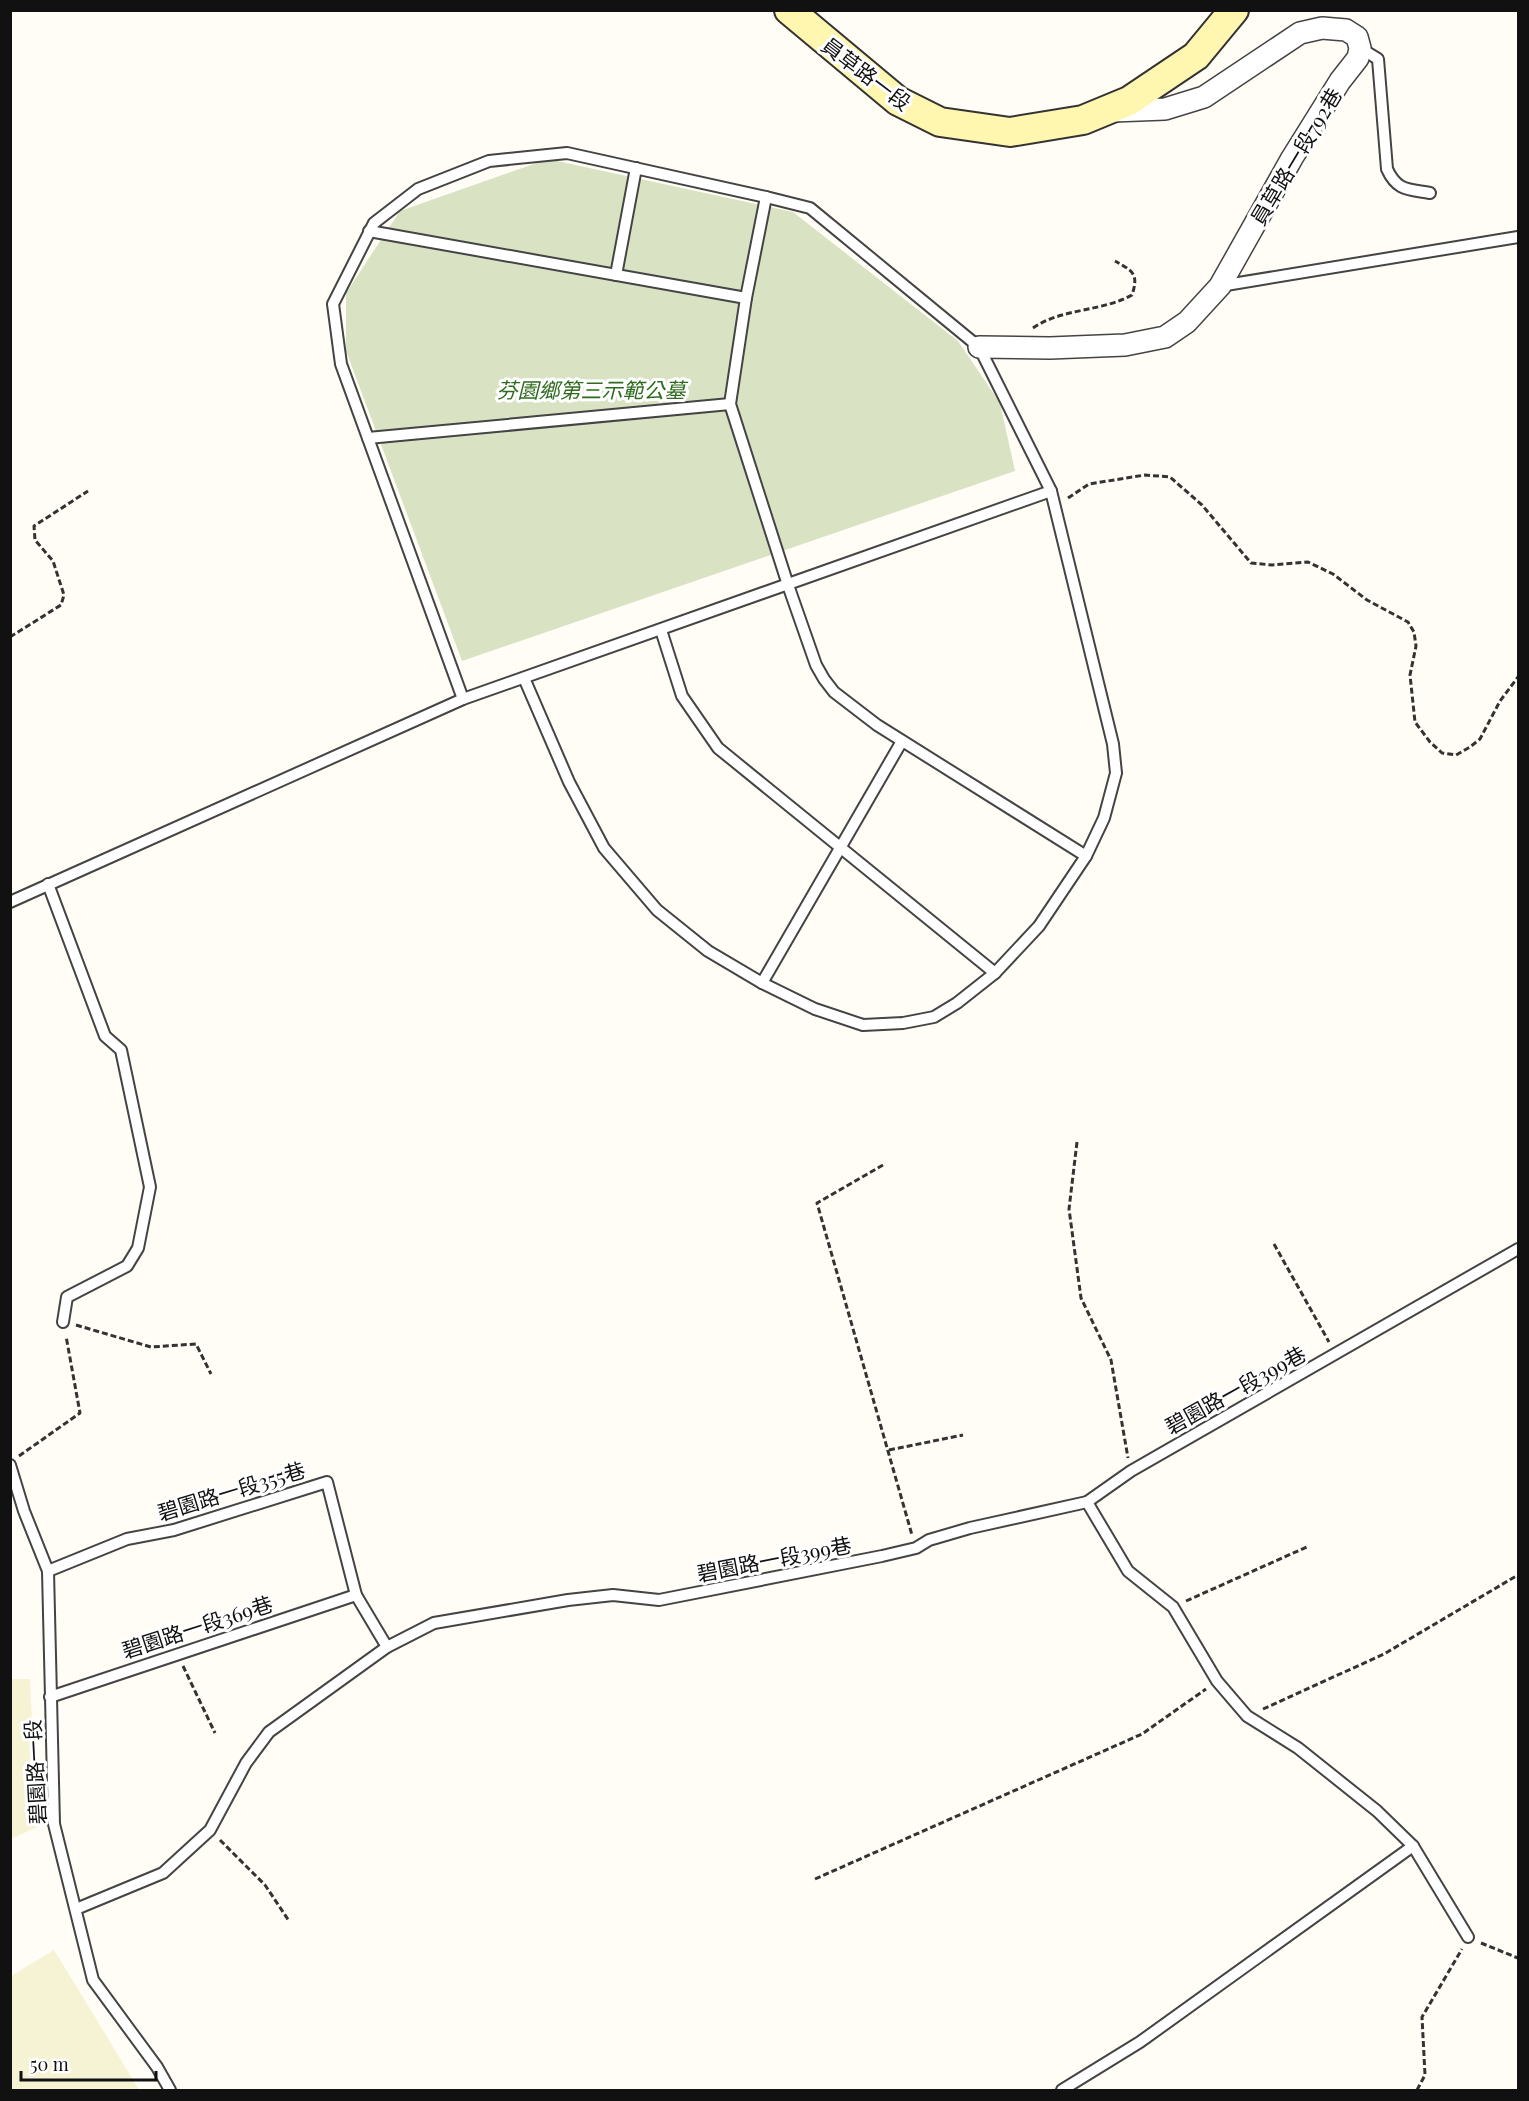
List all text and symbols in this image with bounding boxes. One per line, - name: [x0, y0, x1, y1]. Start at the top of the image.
- street label: 員草路一段: [817, 30, 917, 116]
- street label: 員草路一段792巷: [1243, 82, 1347, 230]
- park label: 芬園鄉第三示範公墓: [497, 375, 688, 403]
- street label: 碧園路一段399巷: [1160, 1339, 1310, 1439]
- street label: 碧園路一段355巷: [154, 1454, 308, 1526]
- street label: 碧園路一段399巷: [694, 1529, 854, 1587]
- street label: 碧園路一段369巷: [118, 1588, 276, 1664]
- street label: 碧園路一段: [17, 1719, 51, 1825]
- scale bar: [21, 2044, 156, 2082]
- text: 50 m: [30, 2052, 69, 2076]

